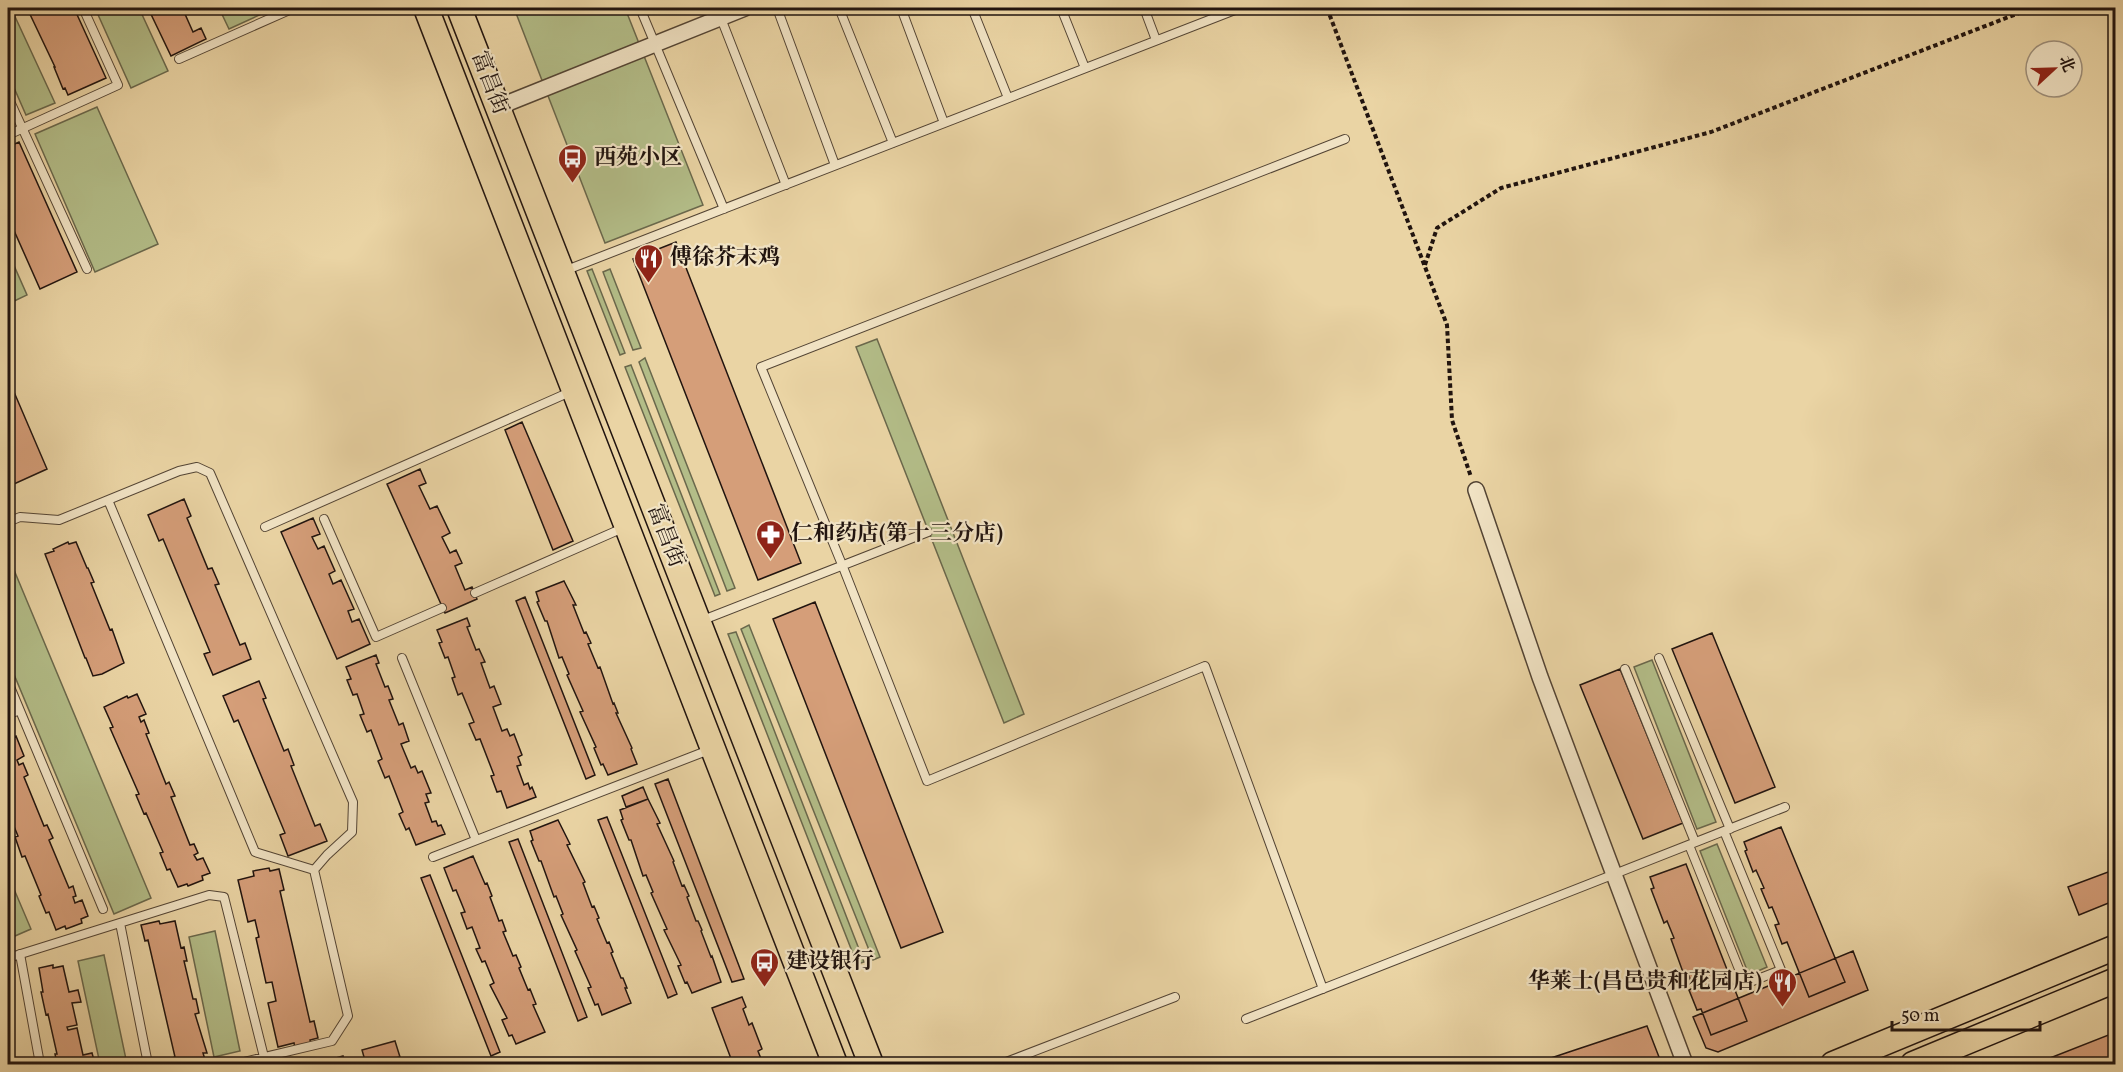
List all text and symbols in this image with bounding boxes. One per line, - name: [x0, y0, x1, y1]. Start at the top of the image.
- north arrow: [2024, 39, 2084, 99]
- street label: 富昌街: [463, 47, 515, 119]
- text: 北: [2053, 53, 2079, 76]
- bus stop icon: 西苑小区: [557, 142, 589, 184]
- place label: 西苑小区: [594, 143, 682, 174]
- restaurant icon: 傅徐芥末鸡: [633, 242, 665, 284]
- place label: 傅徐芥末鸡: [670, 243, 780, 274]
- street label: 富昌街: [639, 500, 691, 572]
- pharmacy icon: 仁和药店(第十三分店): [754, 518, 786, 560]
- place label: 仁和药店(第十三分店): [791, 519, 1003, 550]
- bus stop icon: 建设银行: [749, 946, 781, 988]
- place label: 建设银行: [786, 947, 874, 978]
- restaurant icon: 华莱士(昌邑贵和花园店): [1767, 966, 1799, 1008]
- place label: 华莱士(昌邑贵和花园店): [1528, 967, 1762, 998]
- scale bar: [1892, 994, 2040, 1032]
- text: 50 m: [1901, 1004, 1940, 1029]

